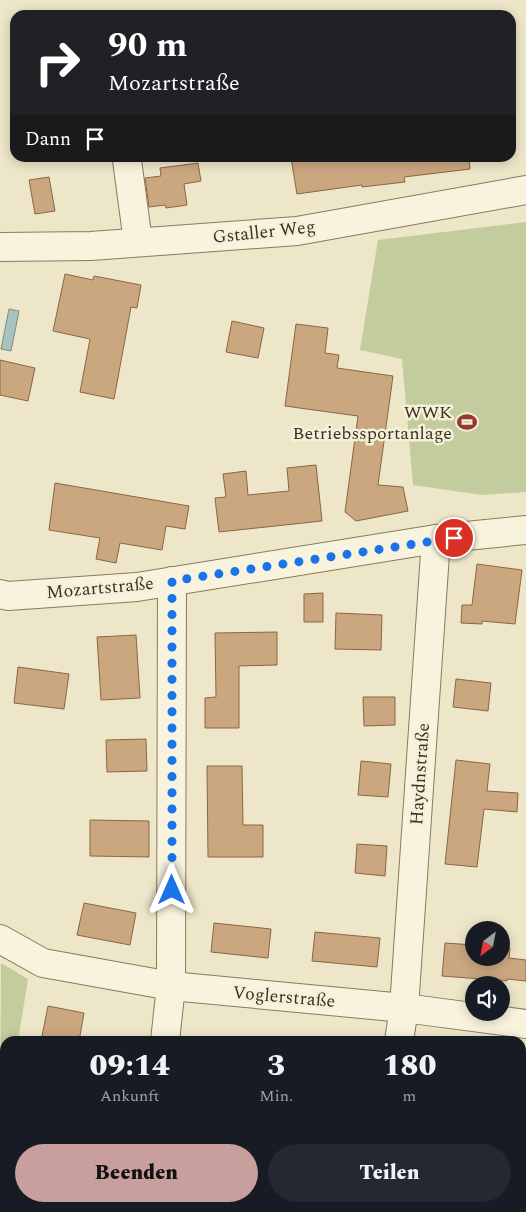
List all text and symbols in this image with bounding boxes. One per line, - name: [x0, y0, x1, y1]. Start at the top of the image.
- text: 90 m: [108, 19, 188, 72]
- icon: right: [25, 30, 90, 95]
- text: Mozartstraße: [108, 67, 240, 100]
- text: Dann: [25, 125, 71, 154]
- icon: arrive: [81, 125, 109, 153]
- street label: Gstaller Weg: [211, 213, 317, 251]
- place label: WWK Betriebssportanlage: [293, 399, 452, 447]
- sports icon: WWK Betriebssportanlage: [456, 411, 478, 433]
- pin: [433, 517, 475, 559]
- icon: arrive: [440, 524, 468, 552]
- street label: Mozartstraße: [45, 570, 155, 606]
- street label: Haydnstraße: [403, 722, 437, 826]
- position arrow: [145, 863, 197, 915]
- north arrow: [465, 921, 510, 966]
- map controls: [465, 921, 510, 1021]
- button: sound: [465, 976, 510, 1021]
- street label: Voglerstraße: [232, 979, 336, 1015]
- text: 09:14: [89, 1043, 170, 1089]
- text: 3: [267, 1043, 285, 1089]
- text: 180: [382, 1043, 436, 1089]
- text: Ankunft: [100, 1084, 159, 1108]
- text: Min.: [259, 1084, 293, 1108]
- text: m: [403, 1084, 416, 1108]
- button: Beenden: [15, 1144, 258, 1202]
- button: Teilen: [268, 1144, 511, 1202]

